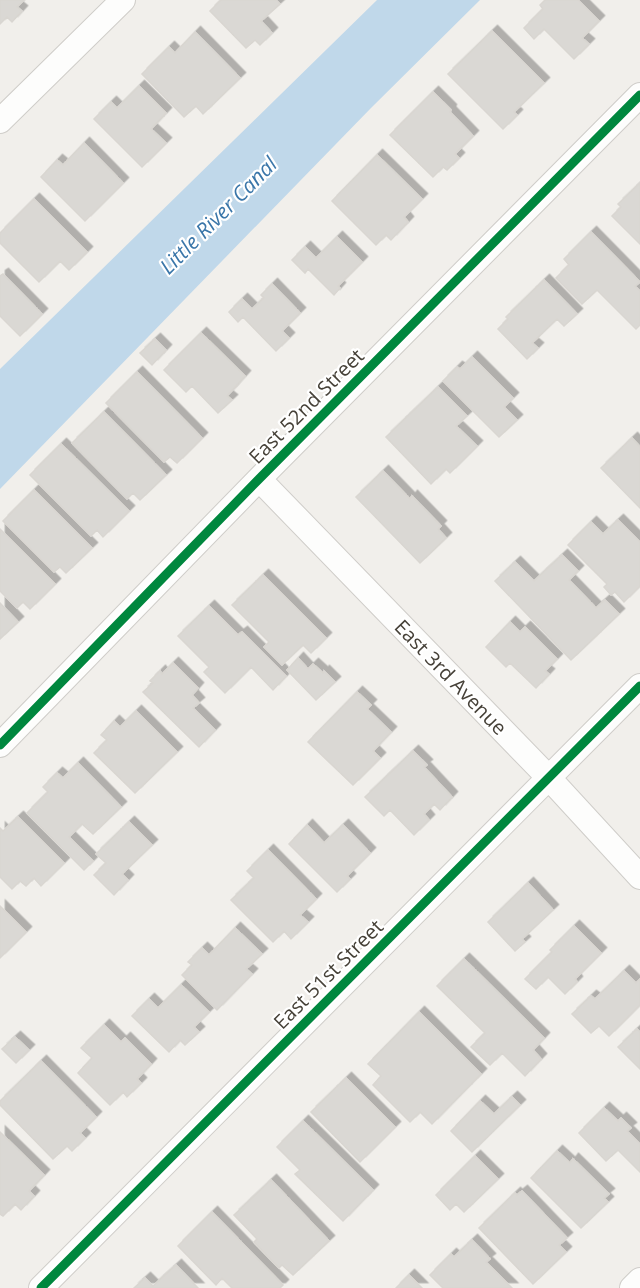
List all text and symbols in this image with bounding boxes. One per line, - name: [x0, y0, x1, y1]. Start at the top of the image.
- water label: Little River Canal: [153, 150, 283, 280]
- street label: East 52nd Street: [243, 343, 369, 469]
- street label: East 3rd Avenue: [389, 613, 513, 741]
- street label: East 51st Street: [267, 913, 389, 1035]

